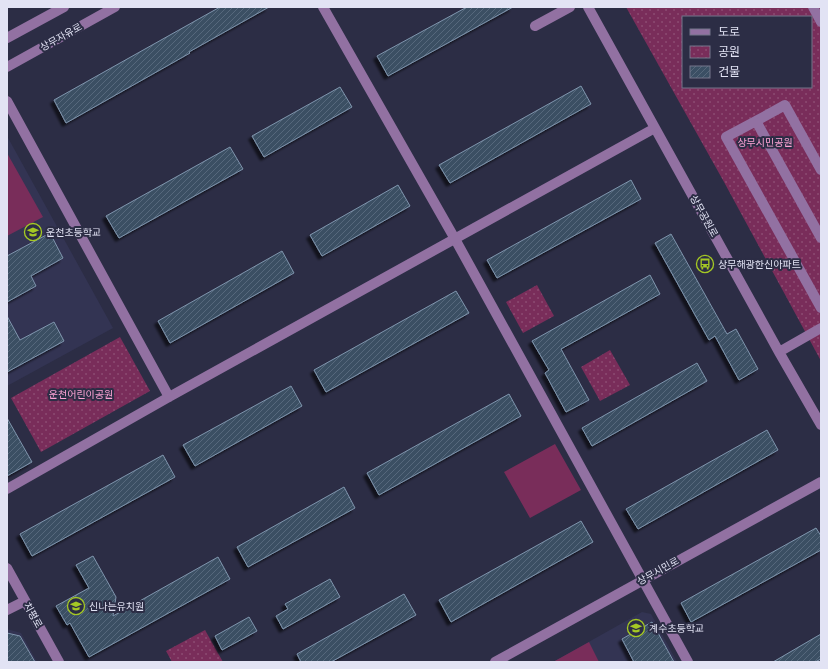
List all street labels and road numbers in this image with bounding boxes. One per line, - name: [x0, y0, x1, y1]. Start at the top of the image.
- street label: 상무자유로: [38, 20, 84, 54]
- street label: 상무공원로: [687, 193, 721, 239]
- street label: 상무시민로: [635, 554, 681, 588]
- street label: 치평로: [21, 600, 45, 630]

